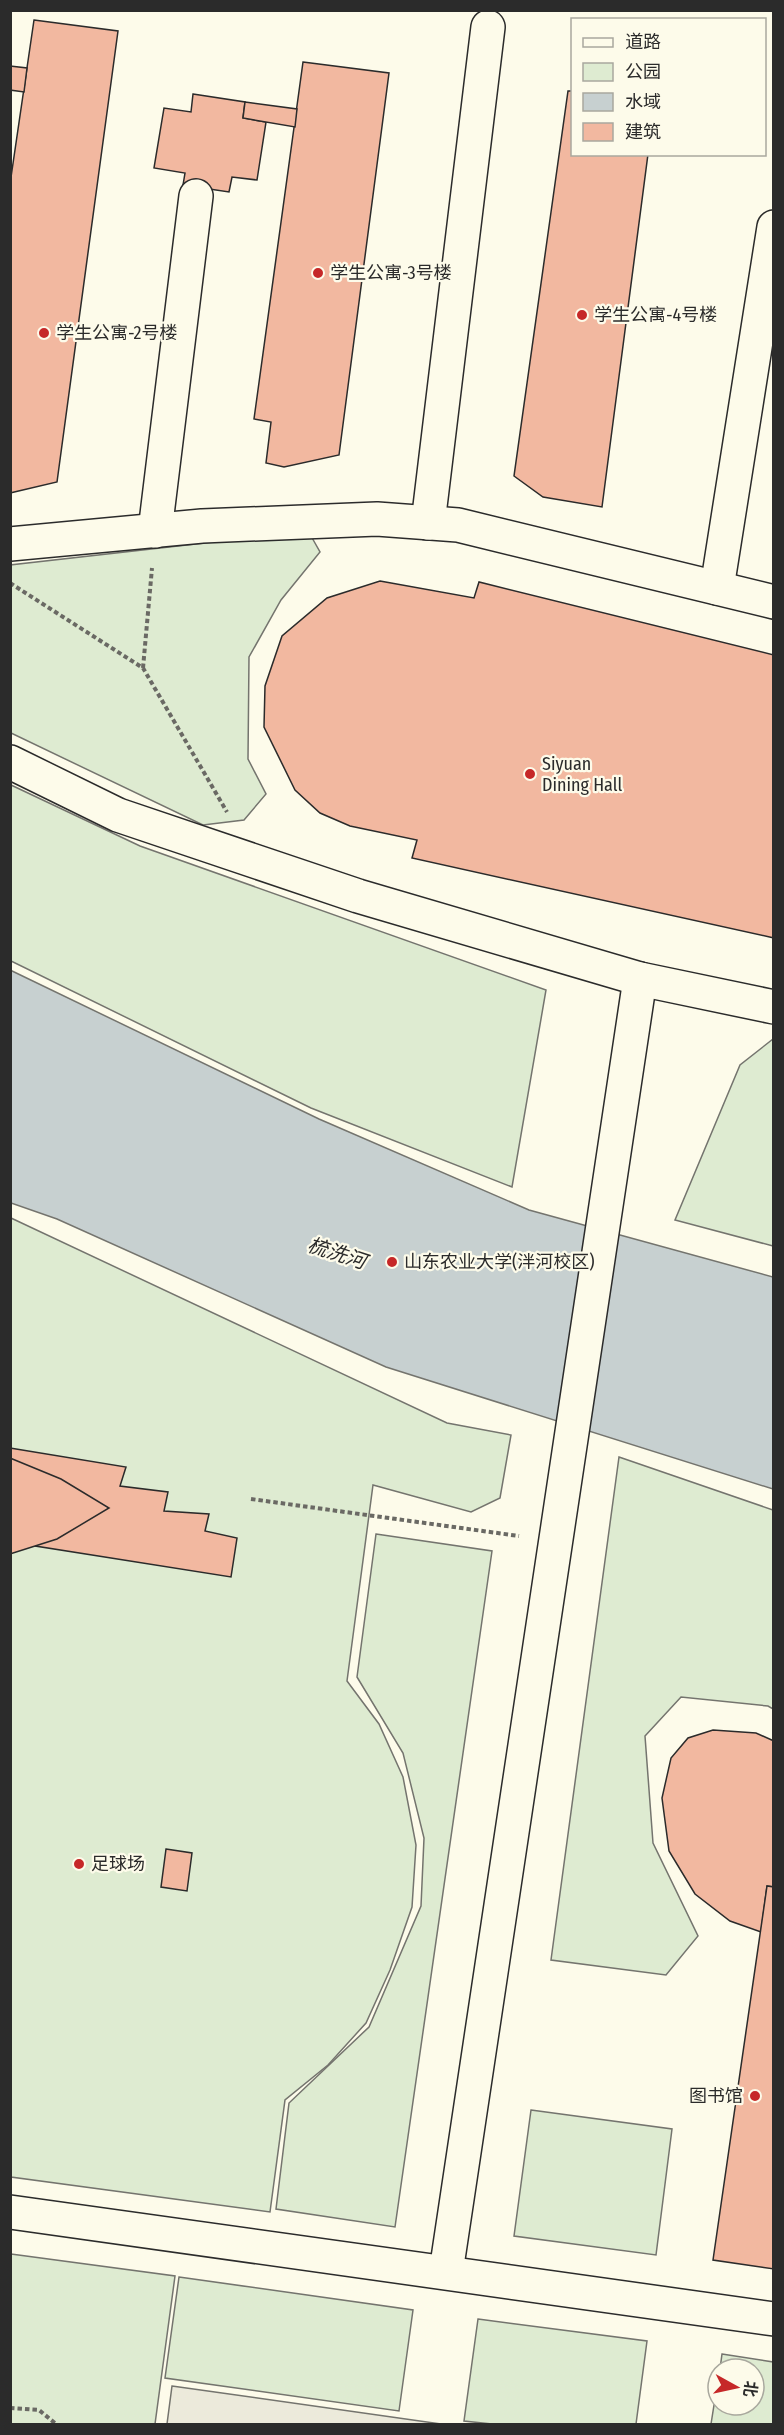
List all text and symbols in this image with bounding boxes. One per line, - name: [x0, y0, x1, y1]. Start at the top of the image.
- legend: [571, 18, 766, 156]
- text: 道路: [625, 31, 661, 53]
- text: 公园: [625, 61, 661, 83]
- text: 水域: [625, 91, 661, 113]
- text: 建筑: [625, 121, 661, 143]
- place label: 学生公寓-3号楼: [330, 262, 452, 284]
- marker: 学生公寓-3号楼: [311, 266, 325, 280]
- place label: 学生公寓-4号楼: [594, 304, 717, 326]
- marker: 学生公寓-4号楼: [575, 308, 589, 322]
- place label: 学生公寓-2号楼: [56, 322, 177, 344]
- marker: 学生公寓-2号楼: [37, 326, 51, 340]
- place label: Siyuan Dining Hall: [542, 753, 622, 796]
- marker: Siyuan Dining Hall: [523, 767, 537, 781]
- water label: 梳洗河: [305, 1232, 373, 1275]
- place label: 山东农业大学(泮河校区): [404, 1251, 595, 1273]
- marker: 山东农业大学(泮河校区): [385, 1255, 399, 1269]
- place label: 足球场: [91, 1853, 145, 1875]
- marker: 足球场: [72, 1857, 86, 1871]
- place label: 图书馆: [689, 2085, 743, 2107]
- marker: 图书馆: [748, 2089, 762, 2103]
- north arrow: [706, 2357, 766, 2417]
- text: 北: [740, 2380, 761, 2398]

